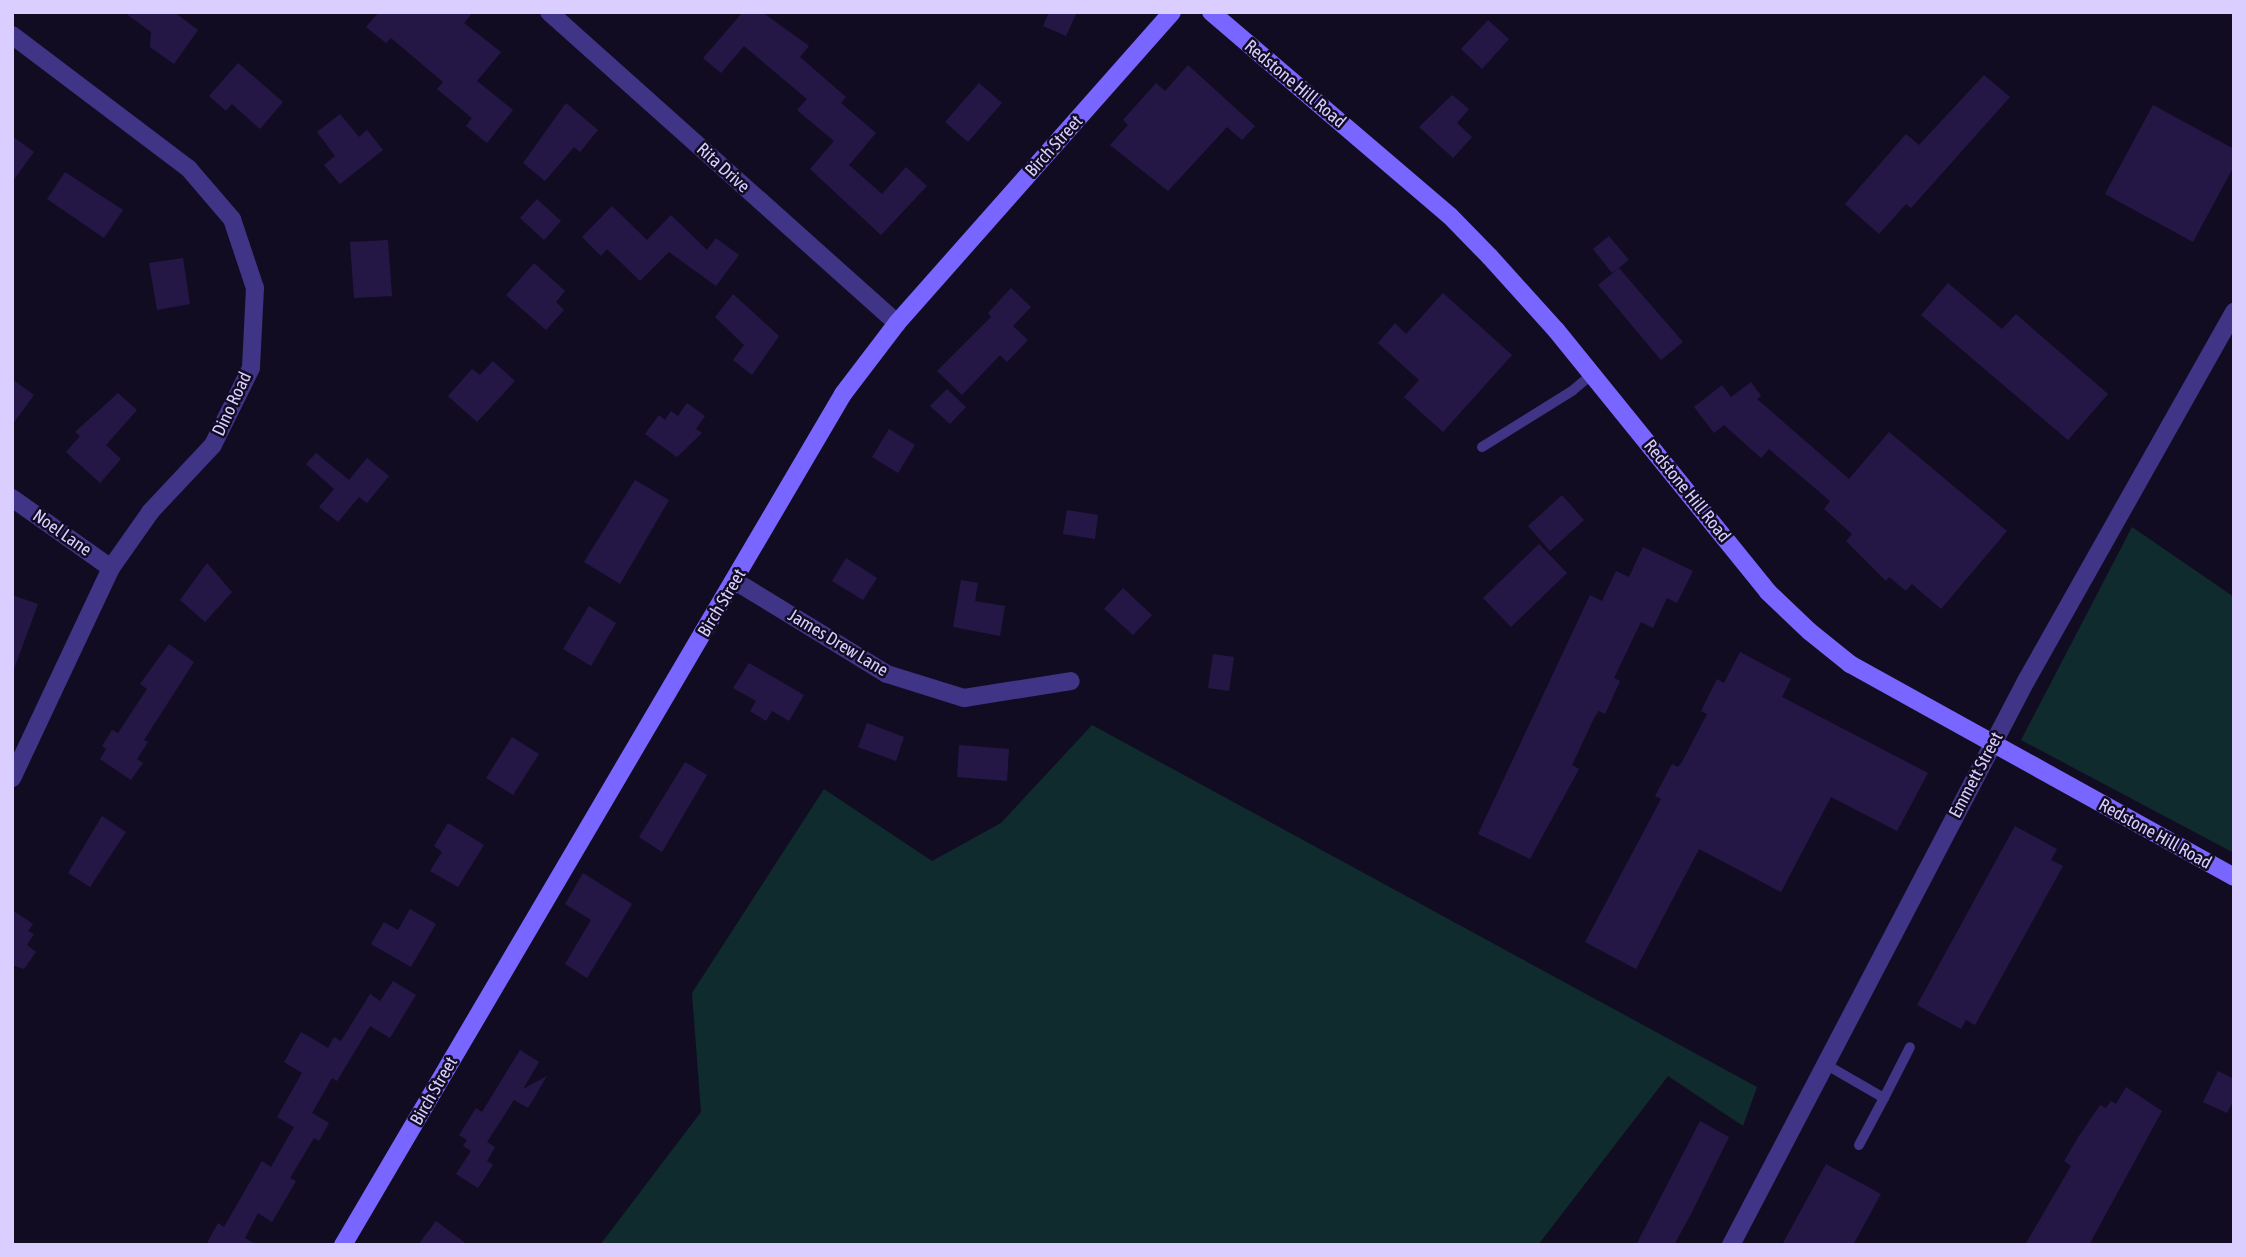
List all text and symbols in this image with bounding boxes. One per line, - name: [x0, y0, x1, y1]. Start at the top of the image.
- street label: Redstone Hill Road: [1240, 35, 1350, 133]
- street label: Birch Street: [1021, 111, 1087, 181]
- street label: Rita Drive: [692, 139, 754, 197]
- street label: Dino Road: [208, 369, 256, 439]
- street label: Redstone Hill Road: [1639, 435, 1735, 547]
- street label: Noel Lane: [28, 505, 96, 561]
- street label: Birch Street: [693, 565, 751, 641]
- street label: James Drew Lane: [784, 605, 892, 681]
- street label: Emmett Street: [1944, 728, 2008, 822]
- street label: Redstone Hill Road: [2095, 794, 2215, 874]
- street label: Birch Street: [406, 1053, 462, 1129]

